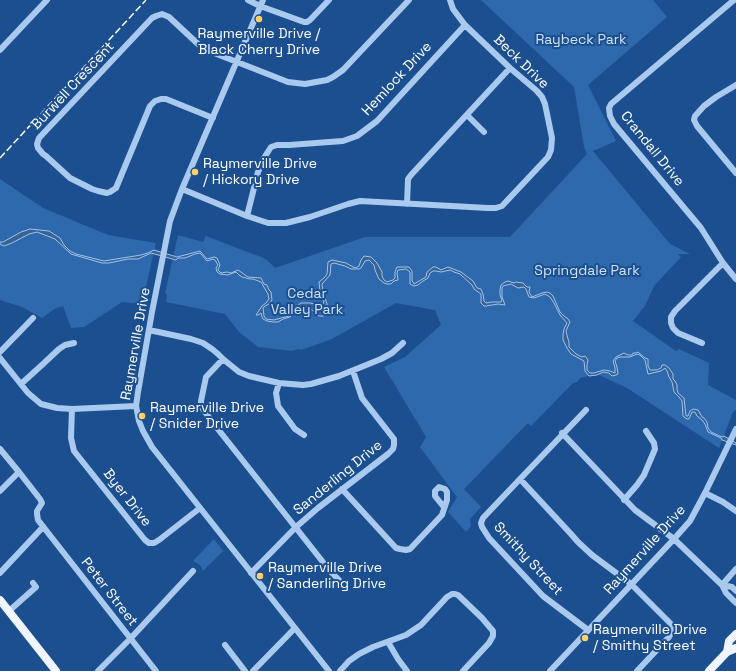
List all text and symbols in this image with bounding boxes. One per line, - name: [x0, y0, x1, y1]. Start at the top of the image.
- marker: Raymerville Drive / Black Cherry Drive: [254, 14, 264, 24]
- place label: Raymerville Drive / Black Cherry Drive: [198, 26, 320, 58]
- street label: Beck Drive: [490, 31, 552, 93]
- park label: Raybeck Park: [535, 32, 627, 48]
- street label: Burwell Crescent: [28, 39, 118, 133]
- street label: Hemlock Drive: [359, 39, 435, 119]
- street label: Crandall Drive: [617, 108, 687, 190]
- place label: Raymerville Drive / Hickory Drive: [203, 156, 317, 188]
- marker: Raymerville Drive / Hickory Drive: [190, 167, 200, 177]
- park label: Springdale Park: [534, 263, 640, 279]
- street label: Raymerville Drive: [118, 286, 154, 402]
- park label: Cedar Valley Park: [271, 286, 343, 318]
- place label: Raymerville Drive / Snider Drive: [150, 400, 264, 432]
- marker: Raymerville Drive / Snider Drive: [137, 411, 147, 421]
- street label: Sanderling Drive: [290, 437, 386, 519]
- street label: Byer Drive: [99, 466, 155, 530]
- street label: Raymerville Drive: [601, 502, 689, 598]
- street label: Smithy Street: [490, 519, 566, 599]
- street label: Peter Street: [77, 554, 141, 630]
- place label: Raymerville Drive / Sanderling Drive: [268, 560, 386, 592]
- marker: Raymerville Drive / Sanderling Drive: [255, 571, 265, 581]
- place label: Raymerville Drive / Smithy Street: [593, 622, 707, 654]
- marker: Raymerville Drive / Smithy Street: [580, 633, 590, 643]

